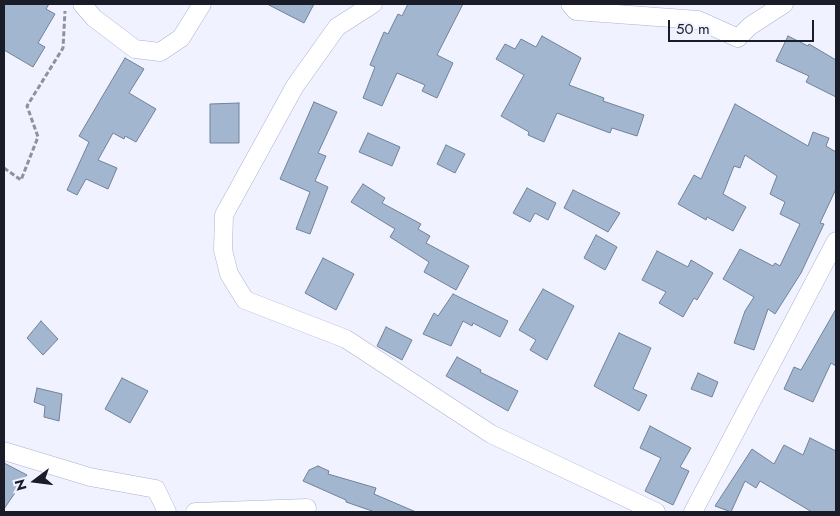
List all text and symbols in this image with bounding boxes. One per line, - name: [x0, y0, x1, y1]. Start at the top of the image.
- scale bar: [670, 10, 816, 42]
- text: 50 m: [676, 18, 710, 40]
- north arrow: [10, 456, 60, 506]
- text: N: [9, 477, 32, 493]

